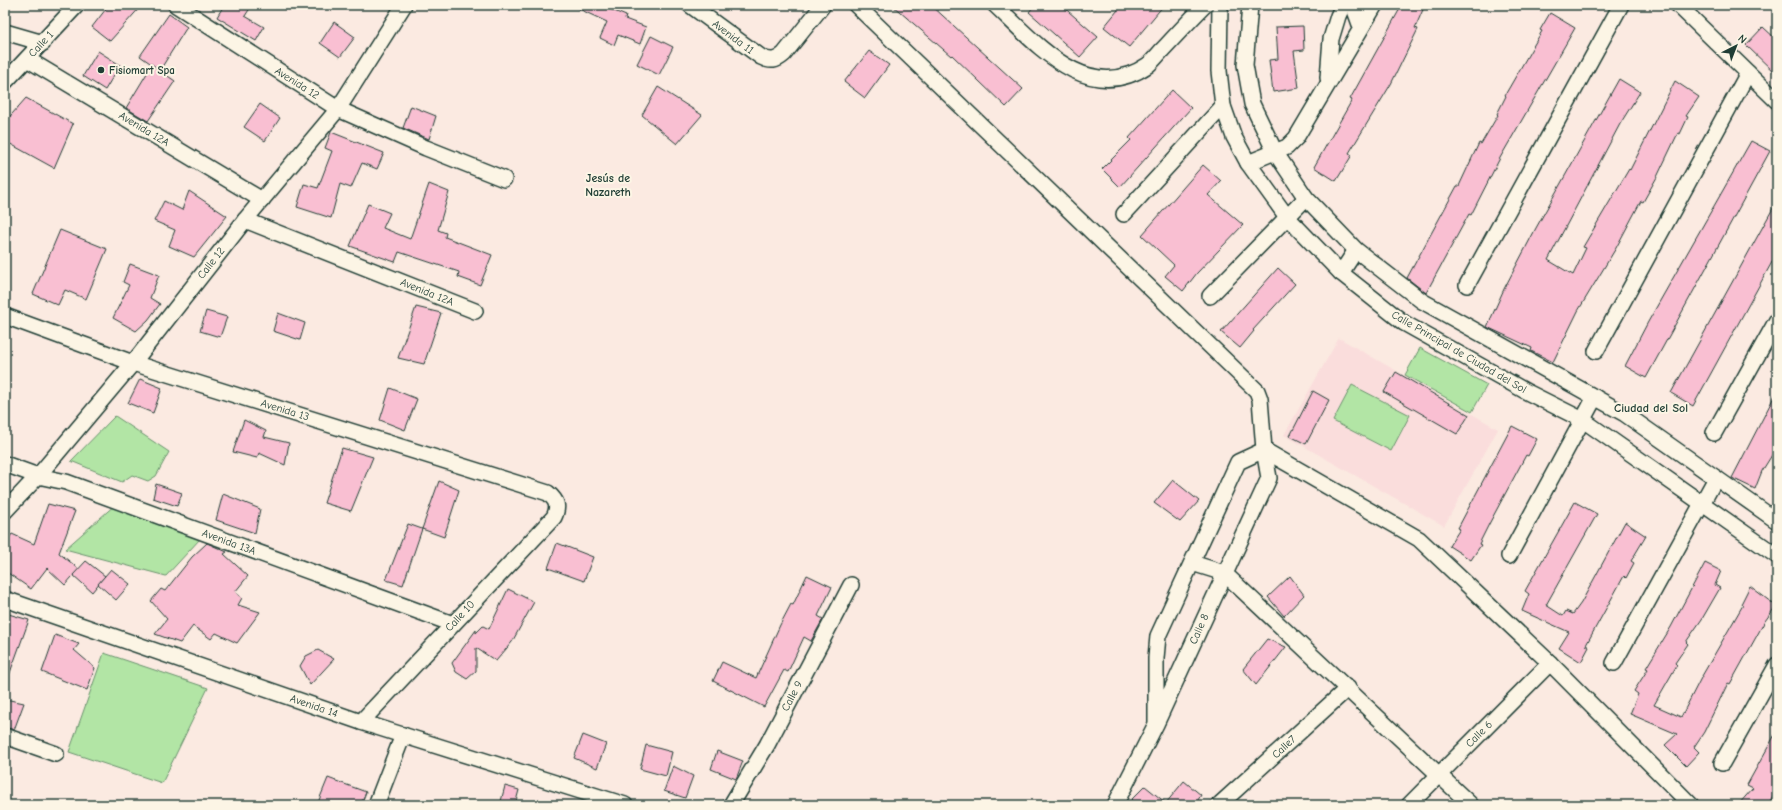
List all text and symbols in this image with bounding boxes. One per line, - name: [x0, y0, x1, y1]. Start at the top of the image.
- street label: Avenida 11: [710, 17, 756, 57]
- north arrow: [1716, 26, 1756, 66]
- street label: Calle 1: [26, 28, 56, 60]
- text: N: [1735, 32, 1749, 46]
- place label: Fisiomart Spa: [109, 64, 175, 77]
- street label: Avenida 12: [272, 64, 322, 102]
- marker: Fisiomart Spa: [96, 65, 106, 75]
- street label: Avenida 12A: [116, 109, 172, 149]
- district label: Jesús de Nazareth: [585, 171, 631, 199]
- street label: Calle 12: [195, 244, 228, 281]
- street label: Avenida 12A: [398, 275, 456, 309]
- street label: Calle Principal de Ciudad del Sol: [1389, 308, 1529, 396]
- street label: Avenida 13: [259, 396, 311, 424]
- district label: Ciudad del Sol: [1614, 401, 1688, 415]
- street label: Avenida 13A: [200, 526, 258, 558]
- street label: Calle 10: [442, 598, 478, 634]
- street label: Calle 8: [1187, 611, 1212, 646]
- street label: Calle 9: [779, 679, 805, 713]
- street label: Avenida 14: [288, 692, 340, 720]
- street label: Calle 6: [1463, 718, 1495, 750]
- street label: Calle7: [1269, 733, 1299, 761]

